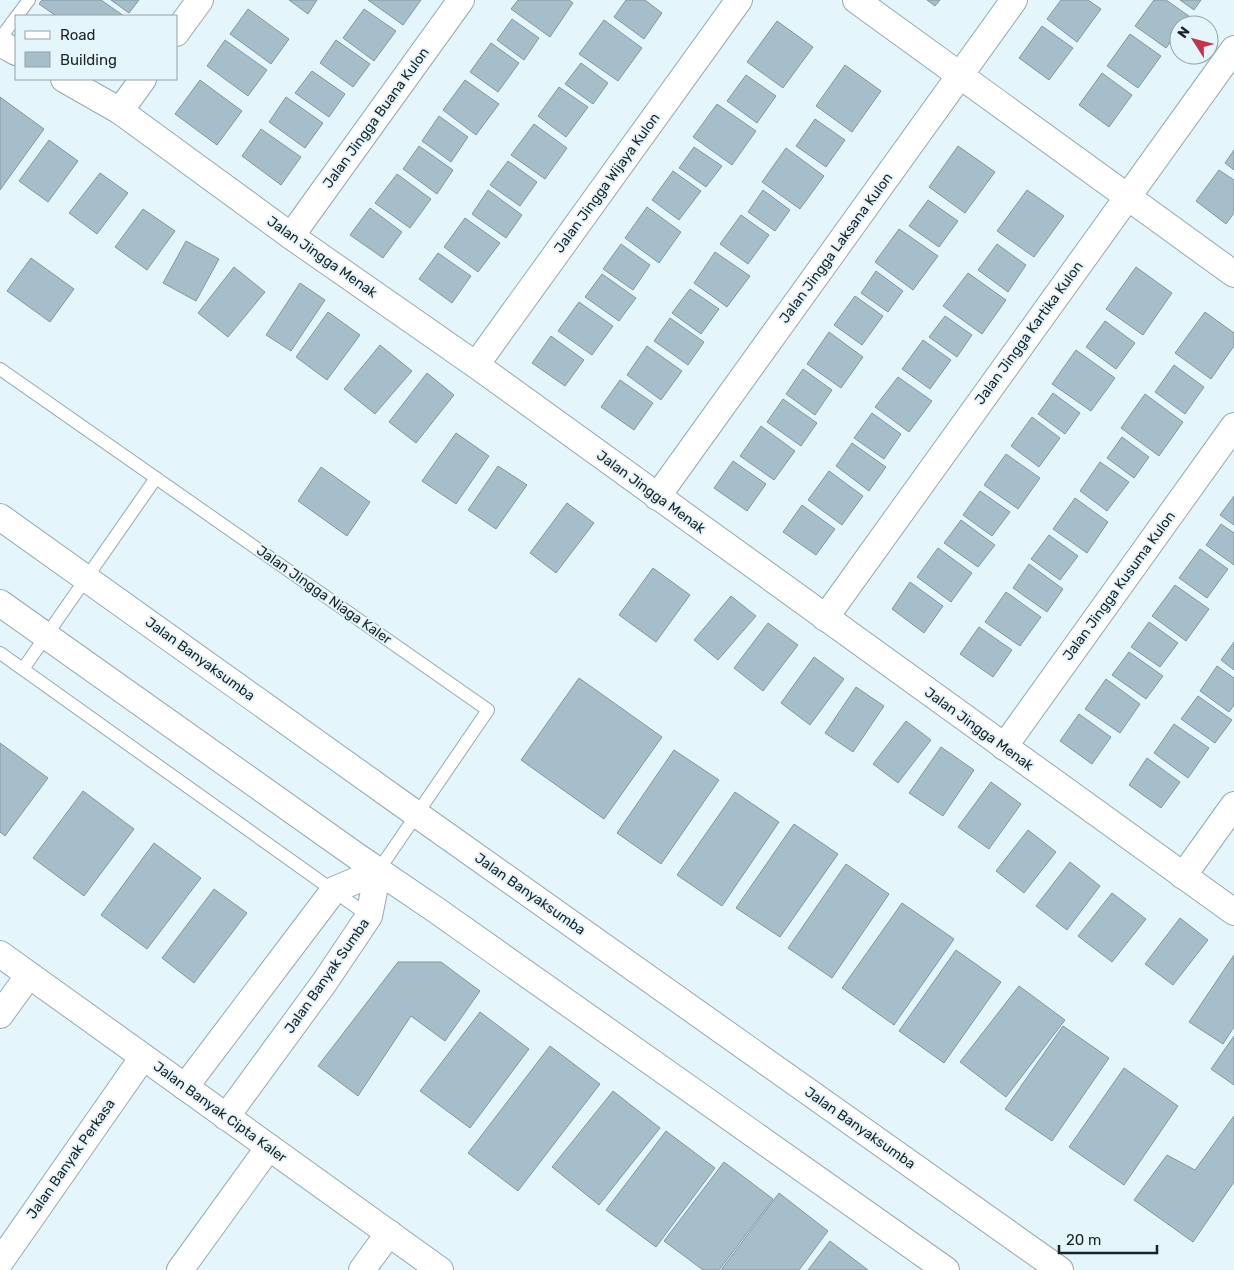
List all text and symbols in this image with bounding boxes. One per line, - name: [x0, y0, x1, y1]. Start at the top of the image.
- legend: [15, 15, 178, 80]
- north arrow: [1169, 15, 1219, 65]
- text: N: [1174, 24, 1194, 42]
- text: Road: [60, 26, 96, 44]
- street label: Jalan Jingga Buana Kulon: [319, 44, 433, 192]
- text: Building: [60, 51, 117, 69]
- street label: Jalan Jingga Wijaya Kulon: [551, 110, 663, 256]
- street label: Jalan Jingga Laksana Kulon: [776, 169, 896, 327]
- street label: Jalan Jingga Menak: [264, 213, 381, 302]
- street label: Jalan Jingga Kartika Kulon: [971, 258, 1087, 408]
- street label: Jalan Jingga Menak: [593, 447, 709, 538]
- street label: Jalan Jingga Kusuma Kulon: [1059, 508, 1179, 664]
- street label: Jalan Jingga Niaga Kaler: [253, 542, 395, 649]
- street label: Jalan Banyaksumba: [142, 614, 258, 704]
- street label: Jalan Jingga Menak: [921, 684, 1037, 775]
- street label: Jalan Banyaksumba: [471, 849, 589, 939]
- street label: Jalan Banyak Sumba: [281, 915, 373, 1037]
- street label: Jalan Banyak Cipta Kaler: [150, 1058, 291, 1167]
- street label: Jalan Banyaksumba: [801, 1083, 919, 1173]
- street label: Jalan Banyak Perkasa: [23, 1096, 119, 1222]
- scale bar: [1059, 1222, 1156, 1254]
- text: 20 m: [1066, 1231, 1101, 1249]

